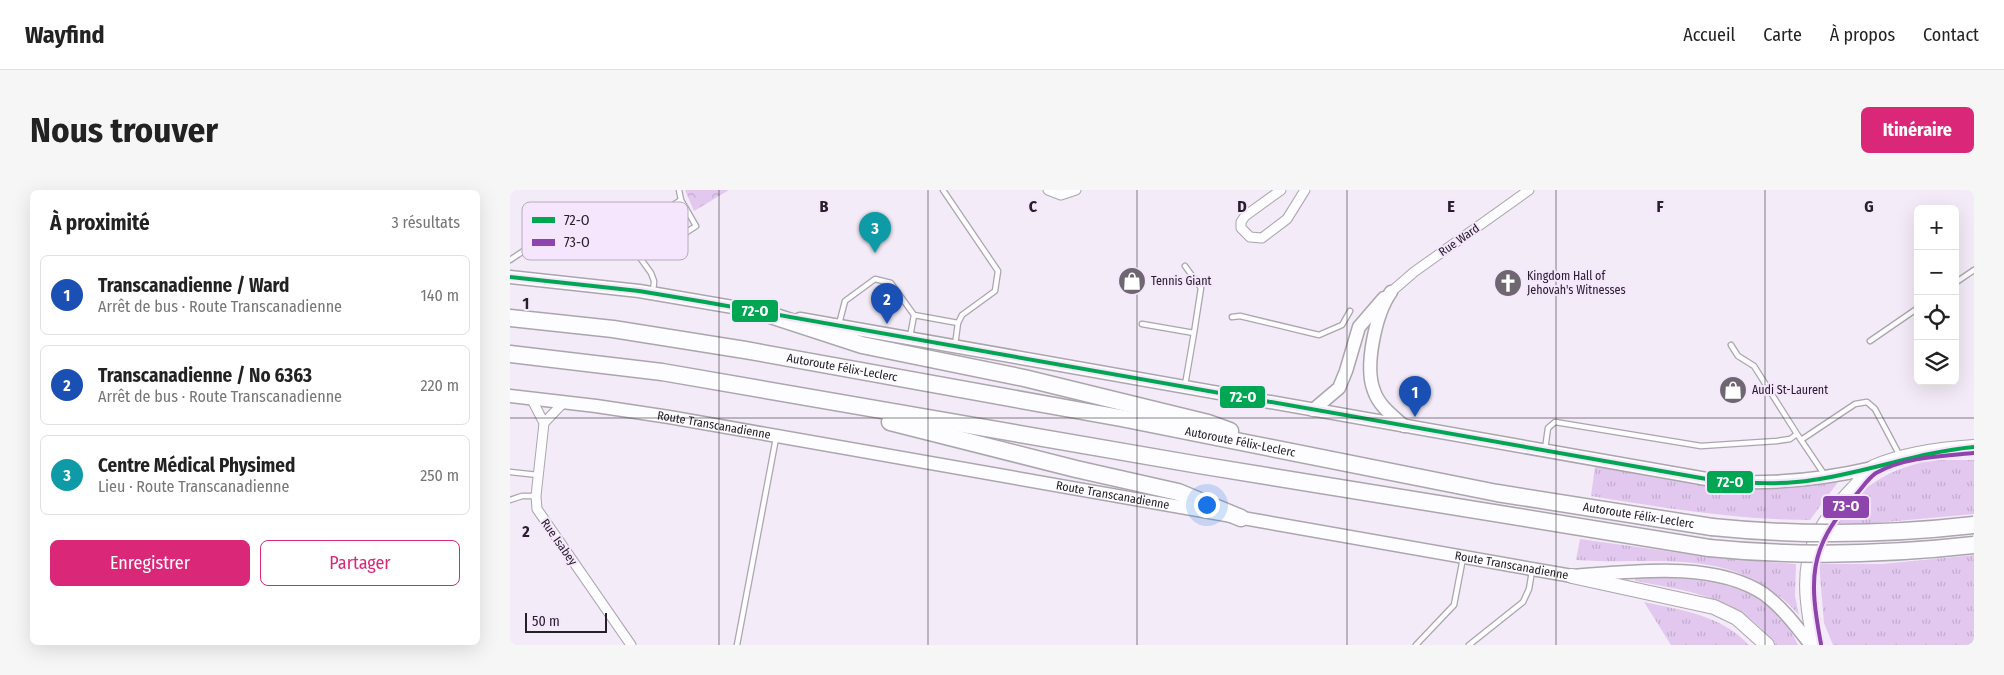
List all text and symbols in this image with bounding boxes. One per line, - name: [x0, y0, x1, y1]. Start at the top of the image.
- text: Wayfind: [25, 21, 105, 49]
- text: Accueil: [1683, 24, 1735, 46]
- text: Carte: [1763, 24, 1802, 46]
- text: À propos: [1830, 24, 1895, 46]
- text: Contact: [1923, 24, 1979, 46]
- button: Itinéraire: [1861, 107, 1974, 153]
- text: Nous trouver: [30, 109, 218, 151]
- text: B: [820, 197, 829, 216]
- text: C: [1029, 197, 1038, 216]
- text: D: [1237, 197, 1247, 216]
- text: E: [1447, 197, 1455, 216]
- text: F: [1656, 197, 1664, 216]
- text: G: [1864, 197, 1874, 216]
- legend: [522, 202, 688, 260]
- map controls: [1914, 205, 1959, 385]
- button: +: [1914, 205, 1959, 250]
- text: À proximité: [50, 210, 150, 236]
- text: 72-O: [564, 212, 590, 229]
- pin: 3: [859, 212, 891, 253]
- text: 3 résultats: [392, 213, 460, 232]
- street label: Rue Ward: [1436, 221, 1482, 259]
- text: 73-O: [564, 234, 590, 251]
- button: −: [1914, 250, 1959, 295]
- shop icon: Tennis Giant: [1117, 266, 1147, 296]
- church icon: Kingdom Hall of Jehovah's Witnesses: [1493, 268, 1523, 298]
- place label: Kingdom Hall of Jehovah's Witnesses: [1527, 269, 1626, 297]
- text: Transcanadienne / Ward: [98, 274, 289, 297]
- place label: Tennis Giant: [1151, 274, 1212, 288]
- pin: 2: [871, 283, 903, 324]
- text: 1: [64, 286, 70, 305]
- text: 140 m: [421, 286, 459, 305]
- text: 1: [523, 294, 529, 313]
- button: locate: [1914, 295, 1959, 340]
- text: Arrêt de bus · Route Transcanadienne: [98, 297, 342, 316]
- line badge: 72-O: [731, 299, 779, 323]
- text: 72-O: [742, 303, 768, 320]
- button: layers: [1914, 340, 1959, 385]
- street label: Autoroute Félix-Leclerc: [786, 351, 899, 384]
- text: Transcanadienne / No 6363: [98, 364, 312, 387]
- shop icon: Audi St-Laurent: [1718, 375, 1748, 405]
- text: 2: [63, 376, 71, 395]
- text: 220 m: [420, 376, 459, 395]
- pin: 1: [1399, 376, 1431, 417]
- place label: Audi St-Laurent: [1752, 383, 1828, 397]
- line badge: 72-O: [1219, 385, 1266, 409]
- text: Arrêt de bus · Route Transcanadienne: [98, 387, 342, 406]
- text: 72-O: [1230, 389, 1256, 406]
- street label: Route Transcanadienne: [656, 408, 772, 442]
- street label: Autoroute Félix-Leclerc: [1184, 424, 1297, 460]
- text: Centre Médical Physimed: [98, 454, 295, 477]
- text: 3: [63, 466, 71, 485]
- text: 250 m: [420, 466, 459, 485]
- line badge: 72-O: [1706, 470, 1754, 494]
- text: 72-O: [1717, 474, 1743, 491]
- text: Lieu · Route Transcanadienne: [98, 477, 289, 496]
- street label: Route Transcanadienne: [1055, 478, 1171, 512]
- your location: [1194, 492, 1220, 518]
- line badge: 73-O: [1822, 495, 1870, 519]
- text: 73-O: [1833, 498, 1859, 515]
- street label: Autoroute Félix-Leclerc: [1582, 500, 1695, 531]
- street label: Rue Isabey: [538, 516, 580, 568]
- text: 2: [521, 522, 530, 541]
- button: Enregistrer: [50, 540, 250, 586]
- button: Partager: [260, 540, 460, 586]
- street label: Route Transcanadienne: [1454, 549, 1570, 582]
- scale bar: [525, 610, 608, 633]
- text: 50 m: [532, 613, 560, 630]

